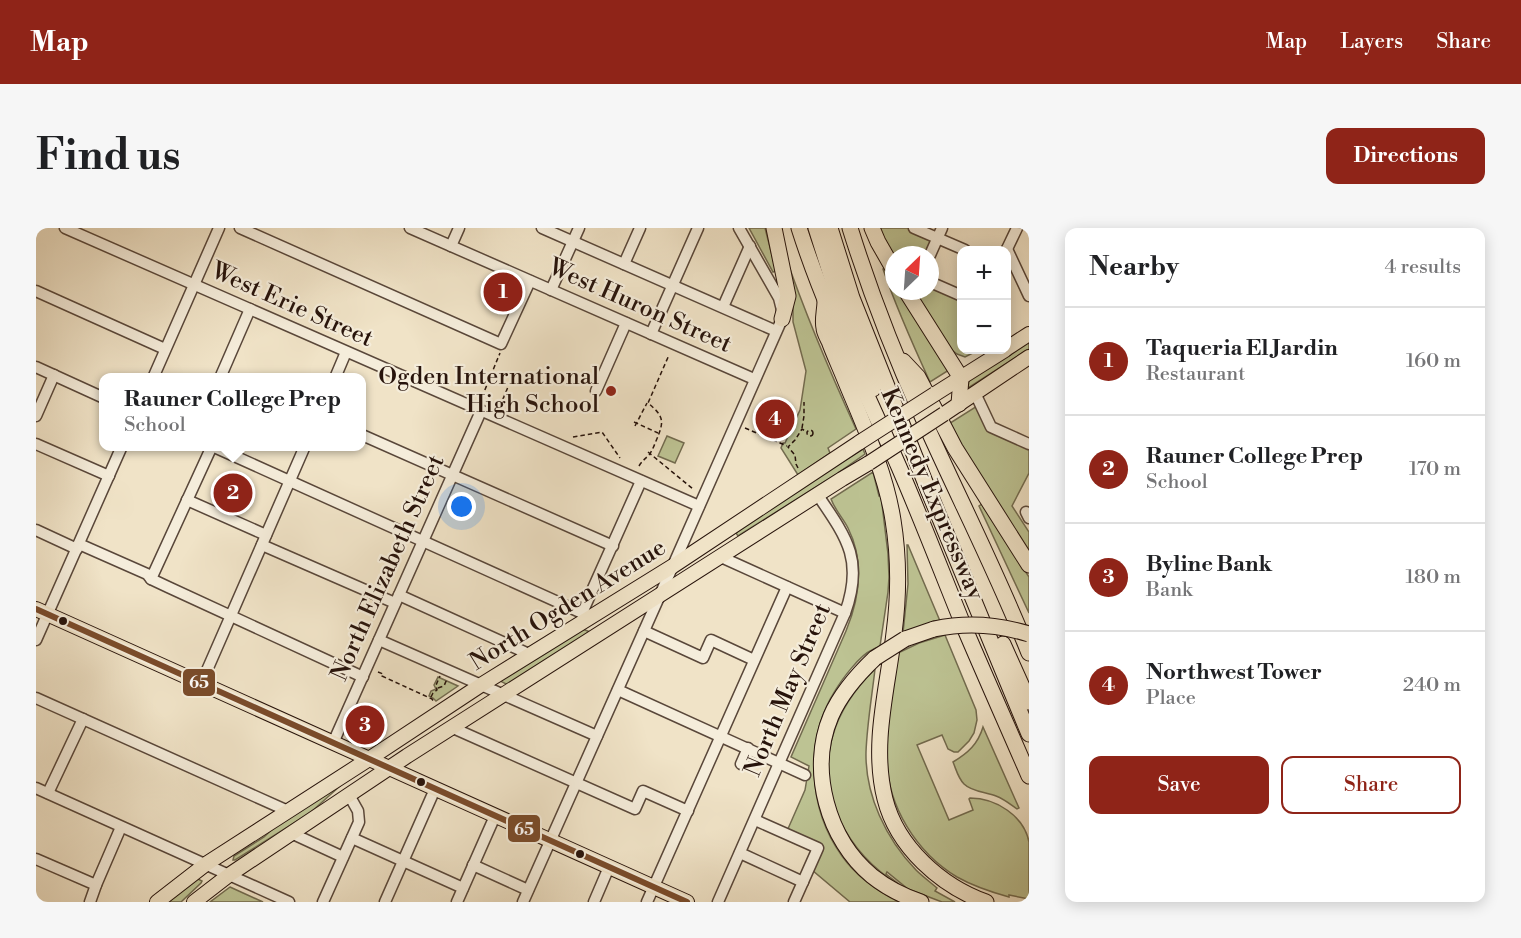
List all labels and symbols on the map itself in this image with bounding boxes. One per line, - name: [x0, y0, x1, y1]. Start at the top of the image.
- north arrow: [885, 246, 939, 300]
- street label: West Huron Street: [543, 252, 737, 360]
- street label: West Erie Street: [205, 255, 378, 354]
- pin: 1: [484, 270, 522, 314]
- place label: Ogden International High School: [378, 362, 599, 420]
- street label: Kennedy Expressway: [874, 383, 990, 605]
- marker: Ogden International High School: [604, 384, 618, 398]
- pin: 4: [756, 396, 794, 441]
- street label: North Elizabeth Street: [325, 450, 452, 686]
- pin: 2: [214, 470, 252, 516]
- your location: [447, 492, 476, 521]
- street label: North Ogden Avenue: [464, 533, 672, 677]
- street label: North May Street: [738, 598, 838, 781]
- unlabelled marker: [57, 615, 69, 627]
- line badge: 65: [182, 668, 216, 697]
- text: 65: [189, 673, 209, 693]
- pin: 3: [346, 702, 384, 748]
- unlabelled marker: [415, 776, 427, 788]
- line badge: 65: [507, 814, 541, 843]
- text: 65: [514, 820, 534, 840]
- unlabelled marker: [574, 848, 586, 860]

